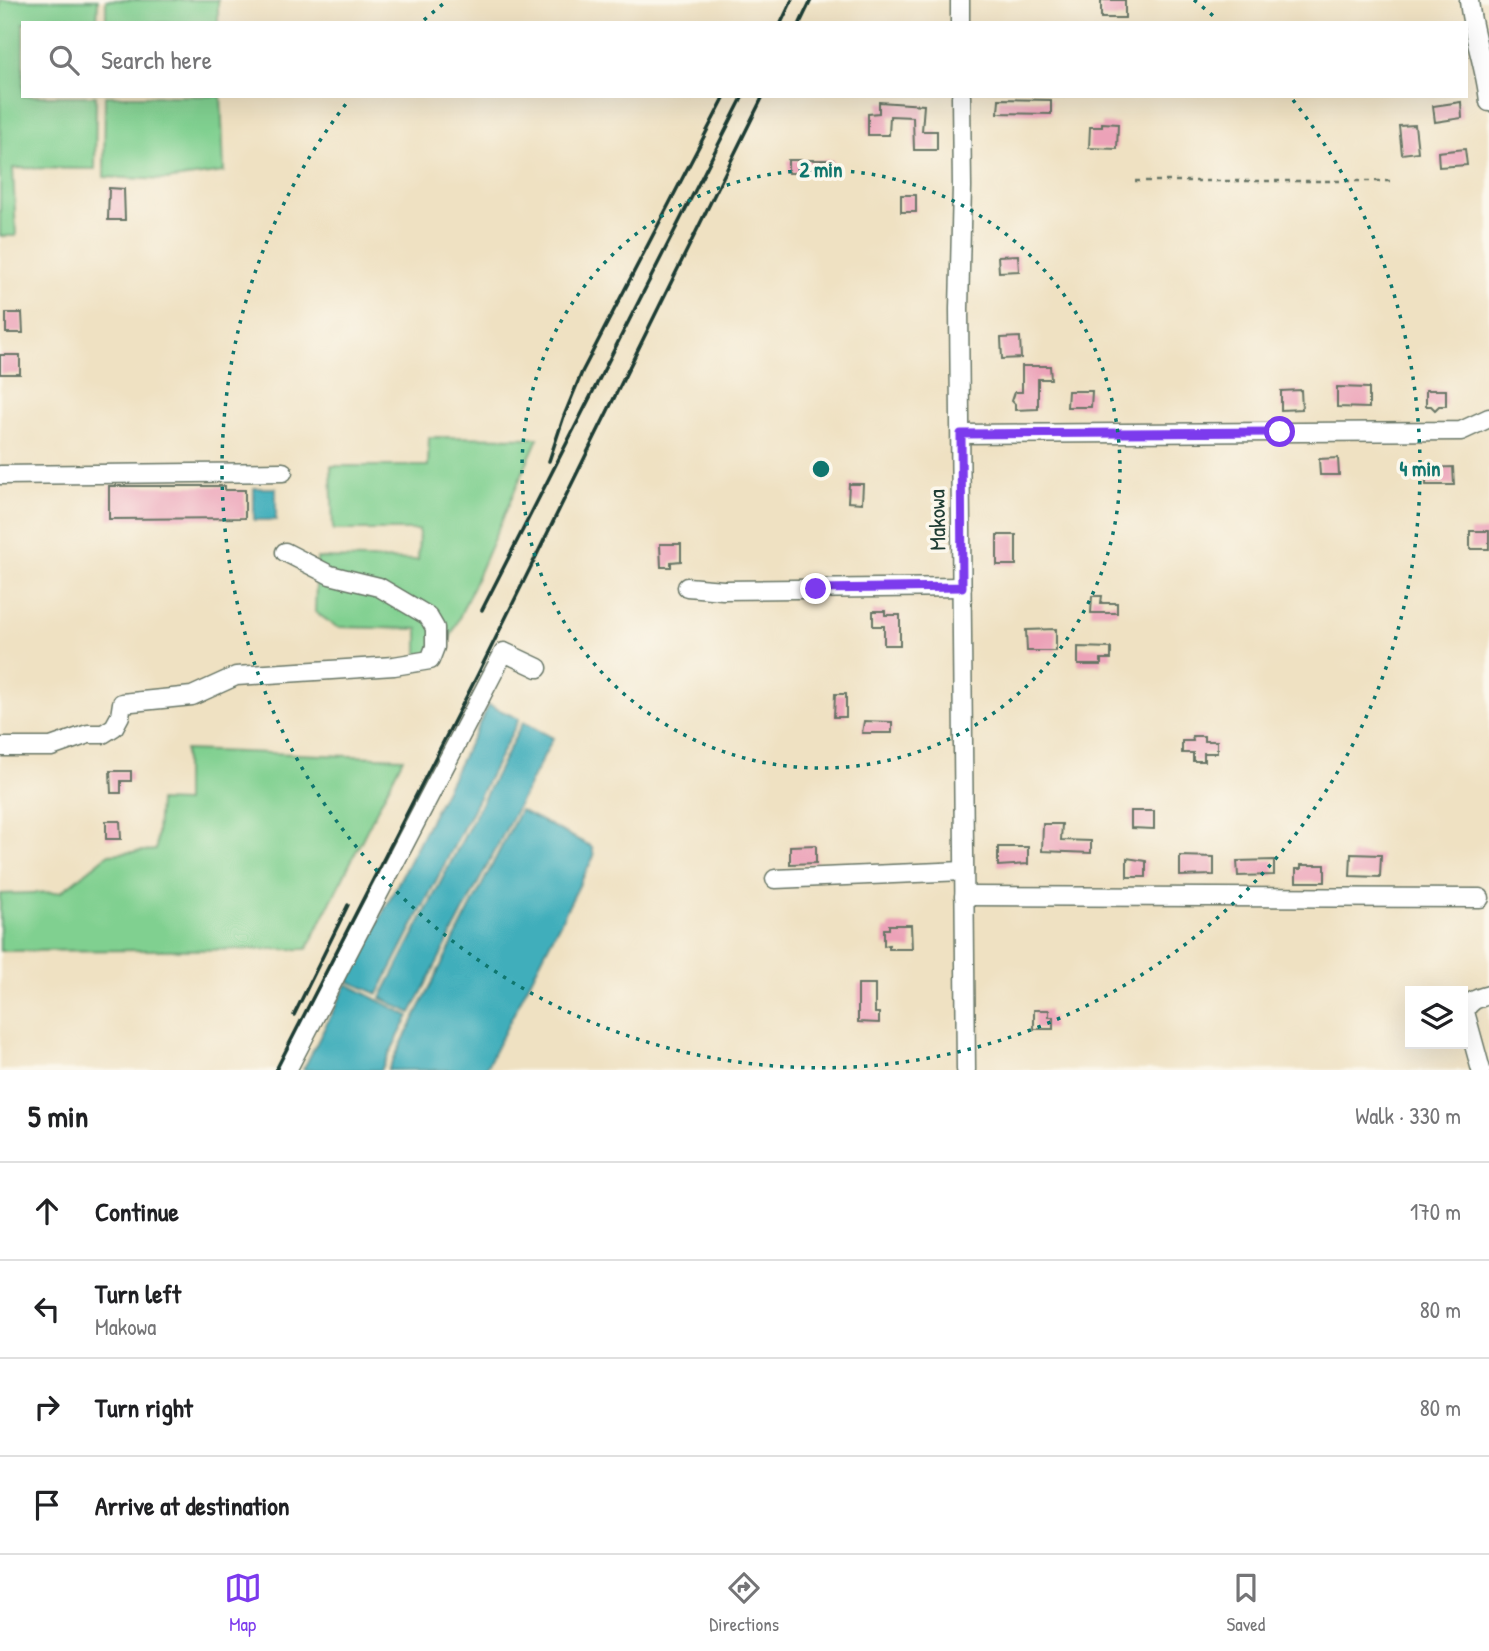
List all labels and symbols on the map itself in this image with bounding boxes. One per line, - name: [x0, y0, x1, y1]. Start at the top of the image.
- text: 2 min: [799, 155, 843, 184]
- route start: [1264, 416, 1295, 447]
- text: 4 min: [1399, 454, 1441, 483]
- centre of rings: [809, 457, 833, 481]
- street label: Makowa: [920, 489, 953, 551]
- route end: [800, 573, 831, 604]

